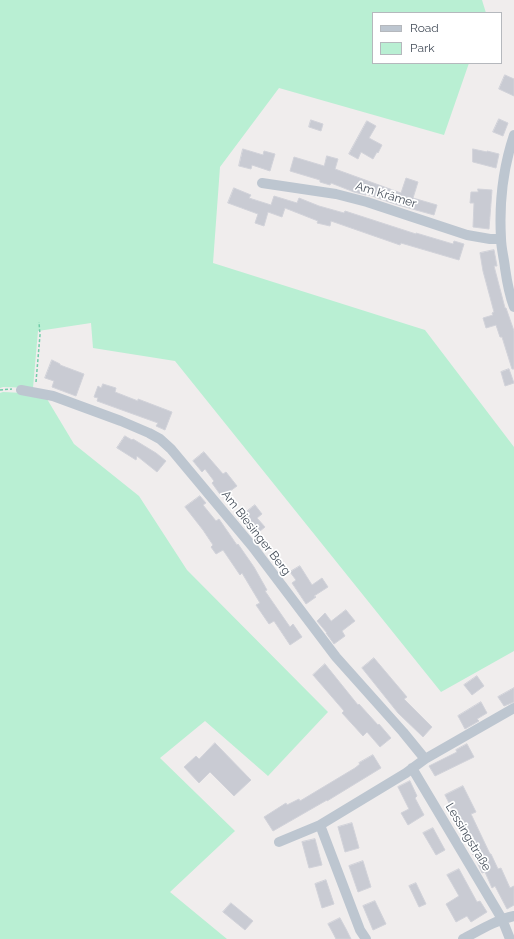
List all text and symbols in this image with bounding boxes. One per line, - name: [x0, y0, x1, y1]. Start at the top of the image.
- legend: [372, 12, 502, 64]
- text: Road: [410, 21, 439, 35]
- text: Park: [410, 41, 435, 55]
- street label: Am Krämer: [354, 179, 418, 211]
- street label: Am Biesinger Berg: [218, 488, 294, 578]
- street label: Lessingstraße: [442, 800, 494, 874]

